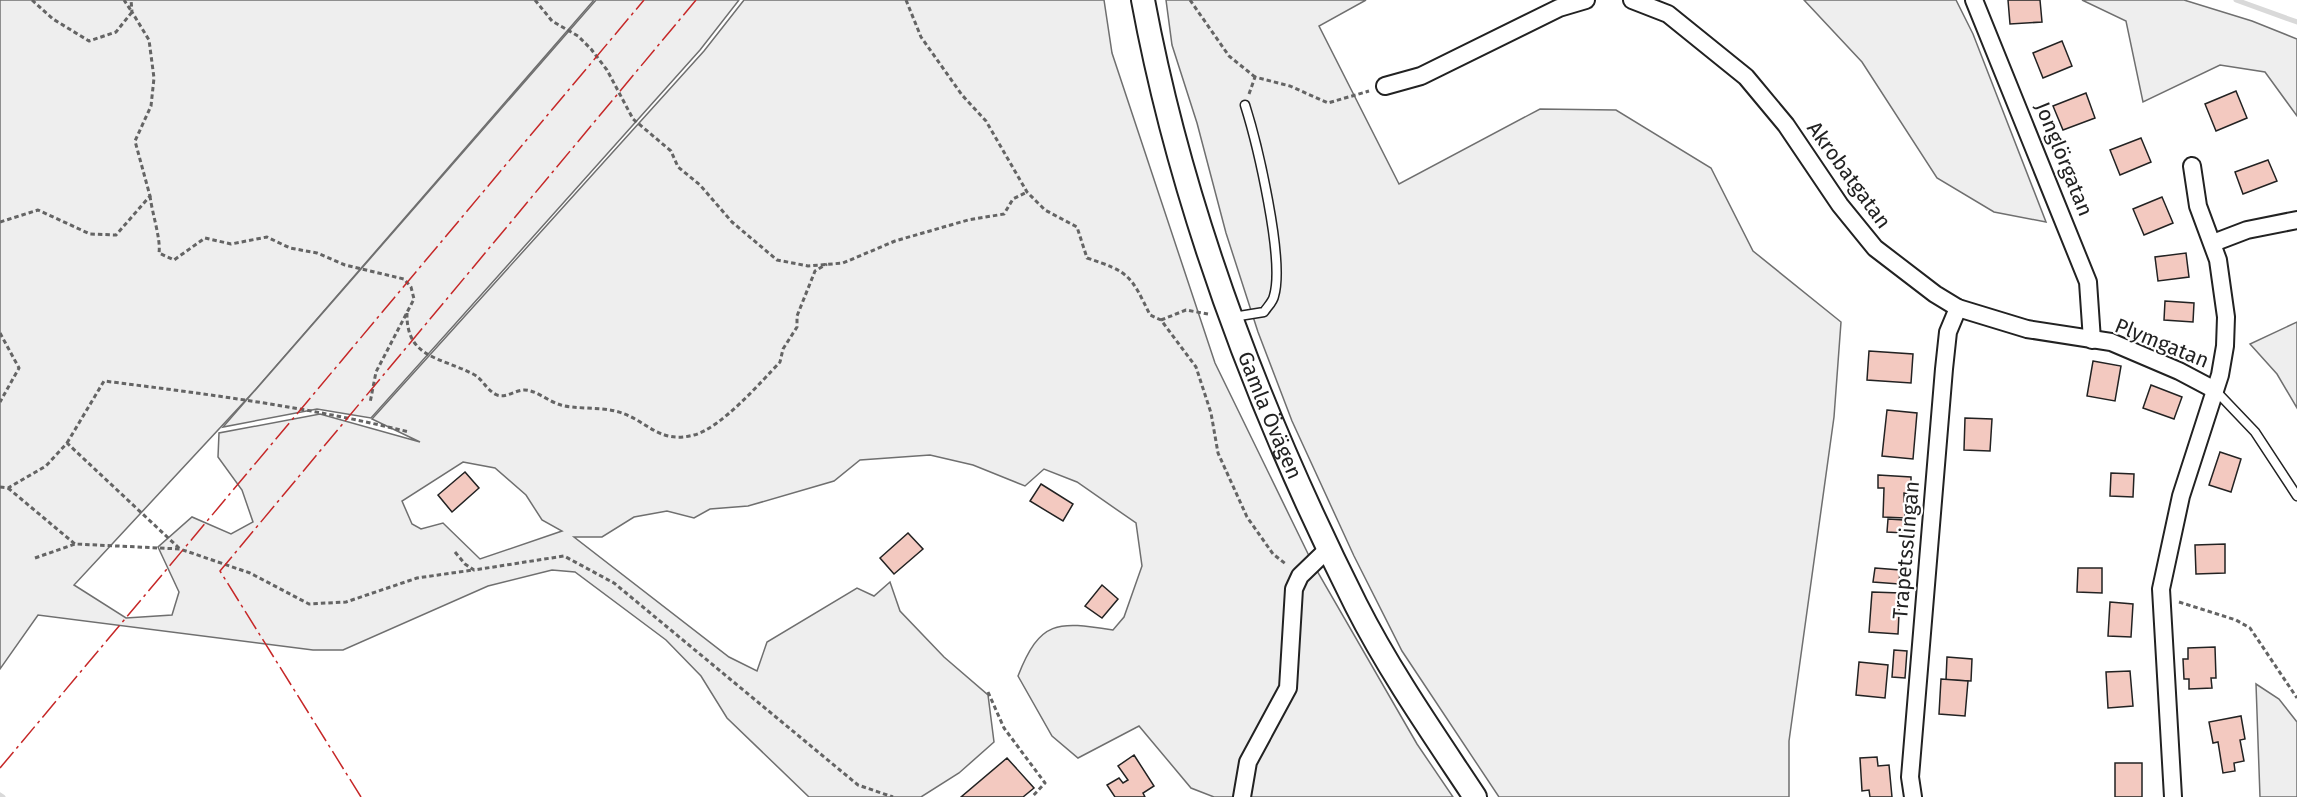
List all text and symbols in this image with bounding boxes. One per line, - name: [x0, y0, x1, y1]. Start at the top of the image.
- street label: Jonglörgatan: [2029, 98, 2099, 220]
- street label: Akrobatgatan: [1801, 116, 1897, 234]
- street label: Plymgatan: [2111, 312, 2213, 374]
- street label: Gamla Övägen: [1232, 348, 1308, 483]
- street label: Trapetsslingan: [1887, 480, 1925, 620]

